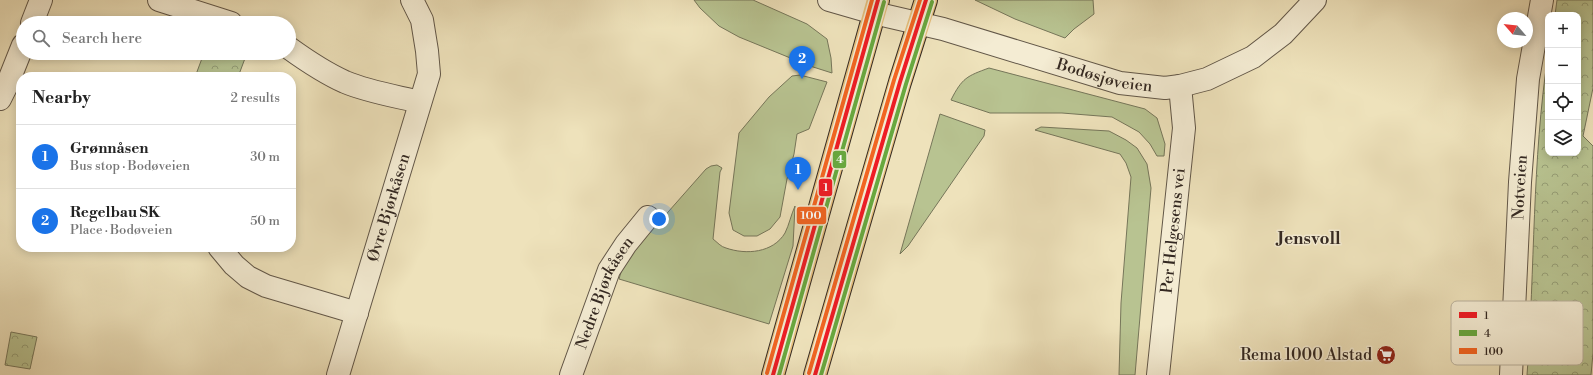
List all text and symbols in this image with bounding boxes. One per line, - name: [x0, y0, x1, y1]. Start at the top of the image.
- north arrow: [1497, 12, 1533, 48]
- map controls: [1545, 12, 1581, 156]
- button: +: [1545, 12, 1581, 48]
- search box: [16, 16, 296, 60]
- icon: search: [30, 27, 52, 49]
- text: Search here: [62, 29, 142, 48]
- pin: 2: [789, 46, 815, 79]
- button: −: [1545, 48, 1581, 84]
- street label: Bodøsjøveien: [1053, 54, 1154, 97]
- button: locate: [1545, 84, 1581, 120]
- text: Nearby: [32, 87, 91, 109]
- text: 2 results: [231, 90, 280, 106]
- button: layers: [1545, 120, 1581, 156]
- text: Grønnåsen: [70, 139, 148, 158]
- text: 1: [42, 149, 48, 165]
- text: 30 m: [250, 149, 280, 165]
- street label: Øvre Bjørkåsen: [363, 150, 415, 264]
- line badge: 4: [832, 150, 847, 169]
- text: 4: [836, 153, 844, 167]
- street label: Notveien: [1508, 154, 1532, 220]
- pin: 1: [785, 157, 811, 190]
- text: Bus stop · Bodøveien: [70, 158, 190, 174]
- street label: Per Helgesens vei: [1157, 167, 1190, 295]
- line badge: 1: [818, 178, 833, 197]
- text: 1: [823, 181, 829, 195]
- text: Regelbau SK: [70, 203, 160, 222]
- line badge: 100: [796, 206, 827, 225]
- your location: [649, 209, 669, 229]
- text: 100: [801, 209, 821, 223]
- text: 2: [41, 213, 49, 229]
- text: 50 m: [250, 213, 280, 229]
- text: Place · Bodøveien: [70, 222, 173, 238]
- district label: Jensvoll: [1275, 228, 1341, 250]
- street label: Nedre Bjørkåsen: [571, 232, 638, 352]
- legend: [1451, 301, 1583, 365]
- text: 1: [1484, 309, 1489, 323]
- text: 4: [1484, 327, 1491, 341]
- supermarket icon: Rema 1000 Alstad: [1375, 344, 1397, 366]
- place label: Rema 1000 Alstad: [1240, 345, 1372, 365]
- text: 100: [1484, 345, 1503, 359]

